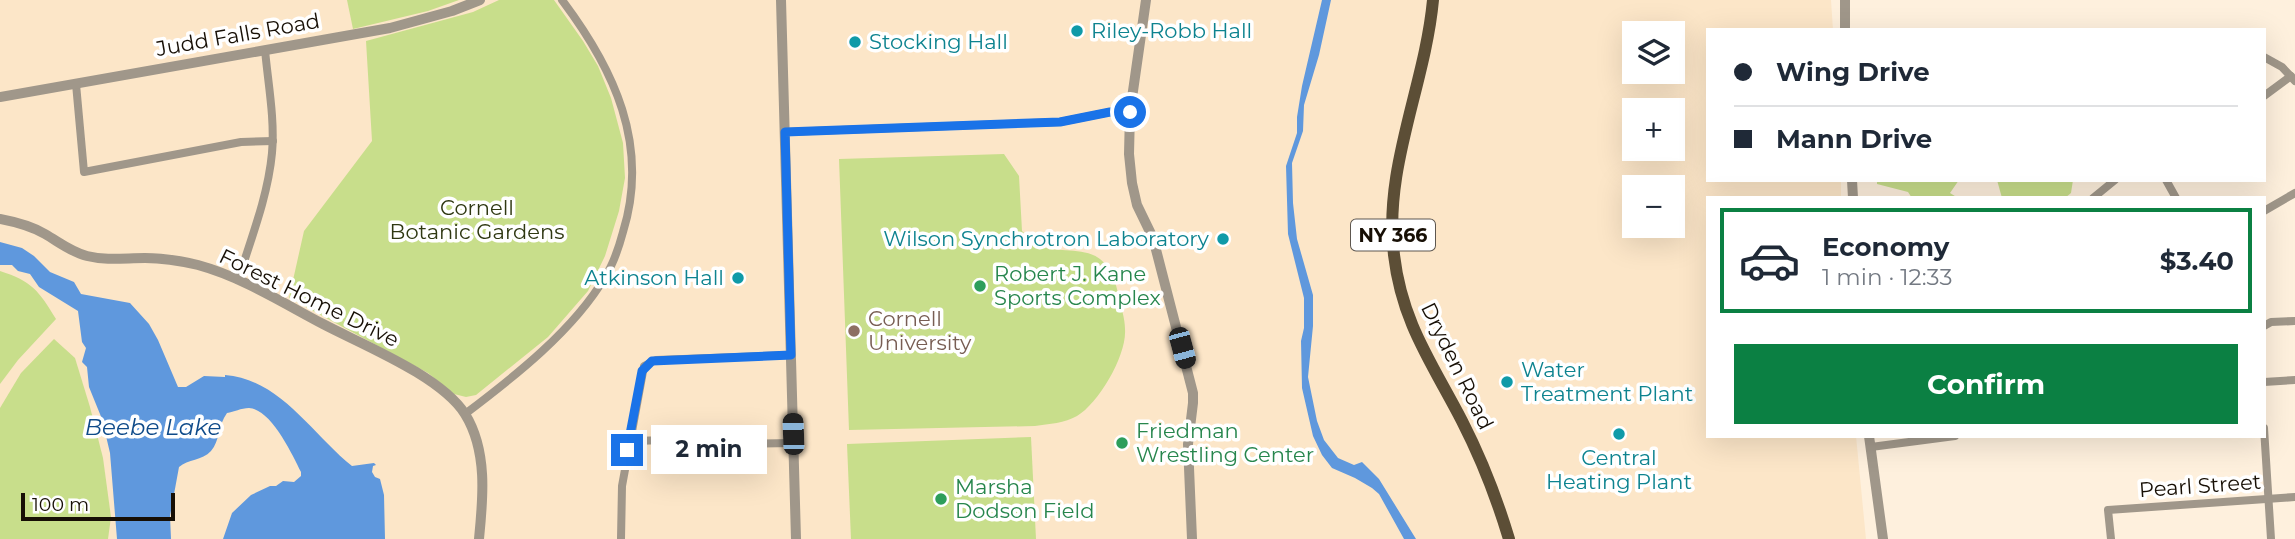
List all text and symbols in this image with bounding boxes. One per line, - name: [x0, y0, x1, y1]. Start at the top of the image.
- street label: Judd Falls Road: [153, 8, 322, 61]
- place label: Riley-Robb Hall: [1091, 18, 1252, 43]
- map controls: [1622, 21, 1685, 238]
- button: layers: [1622, 21, 1685, 84]
- marker: Riley-Robb Hall: [1069, 23, 1085, 39]
- place label: Stocking Hall: [869, 29, 1008, 54]
- marker: Stocking Hall: [847, 34, 863, 50]
- text: Wing Drive: [1776, 56, 1930, 88]
- route start: [1114, 96, 1146, 128]
- button: +: [1622, 98, 1685, 161]
- text: Mann Drive: [1776, 123, 1932, 155]
- button: −: [1622, 175, 1685, 238]
- park label: Cornell Botanic Gardens: [390, 195, 564, 244]
- road number: NY 366: [1351, 219, 1435, 250]
- place label: Wilson Synchrotron Laboratory: [883, 226, 1210, 251]
- icon: car: [1738, 229, 1801, 292]
- marker: Wilson Synchrotron Laboratory: [1215, 231, 1231, 247]
- text: Economy: [1822, 231, 1949, 263]
- street label: Forest Home Drive: [215, 243, 403, 352]
- text: $3.40: [2160, 245, 2234, 277]
- place label: Robert J. Kane Sports Complex: [994, 261, 1161, 310]
- text: 1 min · 12:33: [1822, 263, 1952, 291]
- place label: Atkinson Hall: [584, 265, 724, 290]
- marker: Atkinson Hall: [730, 270, 746, 286]
- marker: Robert J. Kane Sports Complex: [972, 278, 988, 294]
- street label: Dryden Road: [1416, 298, 1499, 433]
- place label: Cornell University: [868, 306, 972, 355]
- marker: Cornell University: [846, 323, 862, 339]
- car: [1167, 325, 1198, 371]
- button: Confirm: [1734, 344, 2238, 424]
- place label: Water Treatment Plant: [1521, 357, 1693, 406]
- marker: Water Treatment Plant: [1499, 374, 1515, 390]
- water label: Beebe Lake: [85, 413, 221, 441]
- car: [782, 413, 805, 455]
- place label: Friedman Wrestling Center: [1136, 418, 1314, 467]
- callout: 2 min: [652, 426, 767, 475]
- marker: Central Heating Plant: [1611, 426, 1627, 442]
- route end: [611, 434, 643, 466]
- text: 2 min: [675, 435, 743, 463]
- marker: Friedman Wrestling Center: [1114, 435, 1130, 451]
- place label: Central Heating Plant: [1546, 445, 1692, 494]
- street label: Pearl Street: [2138, 469, 2262, 502]
- place label: Marsha Dodson Field: [955, 474, 1094, 523]
- scale bar: [21, 490, 175, 522]
- marker: Marsha Dodson Field: [933, 491, 949, 507]
- text: 100 m: [32, 493, 89, 516]

